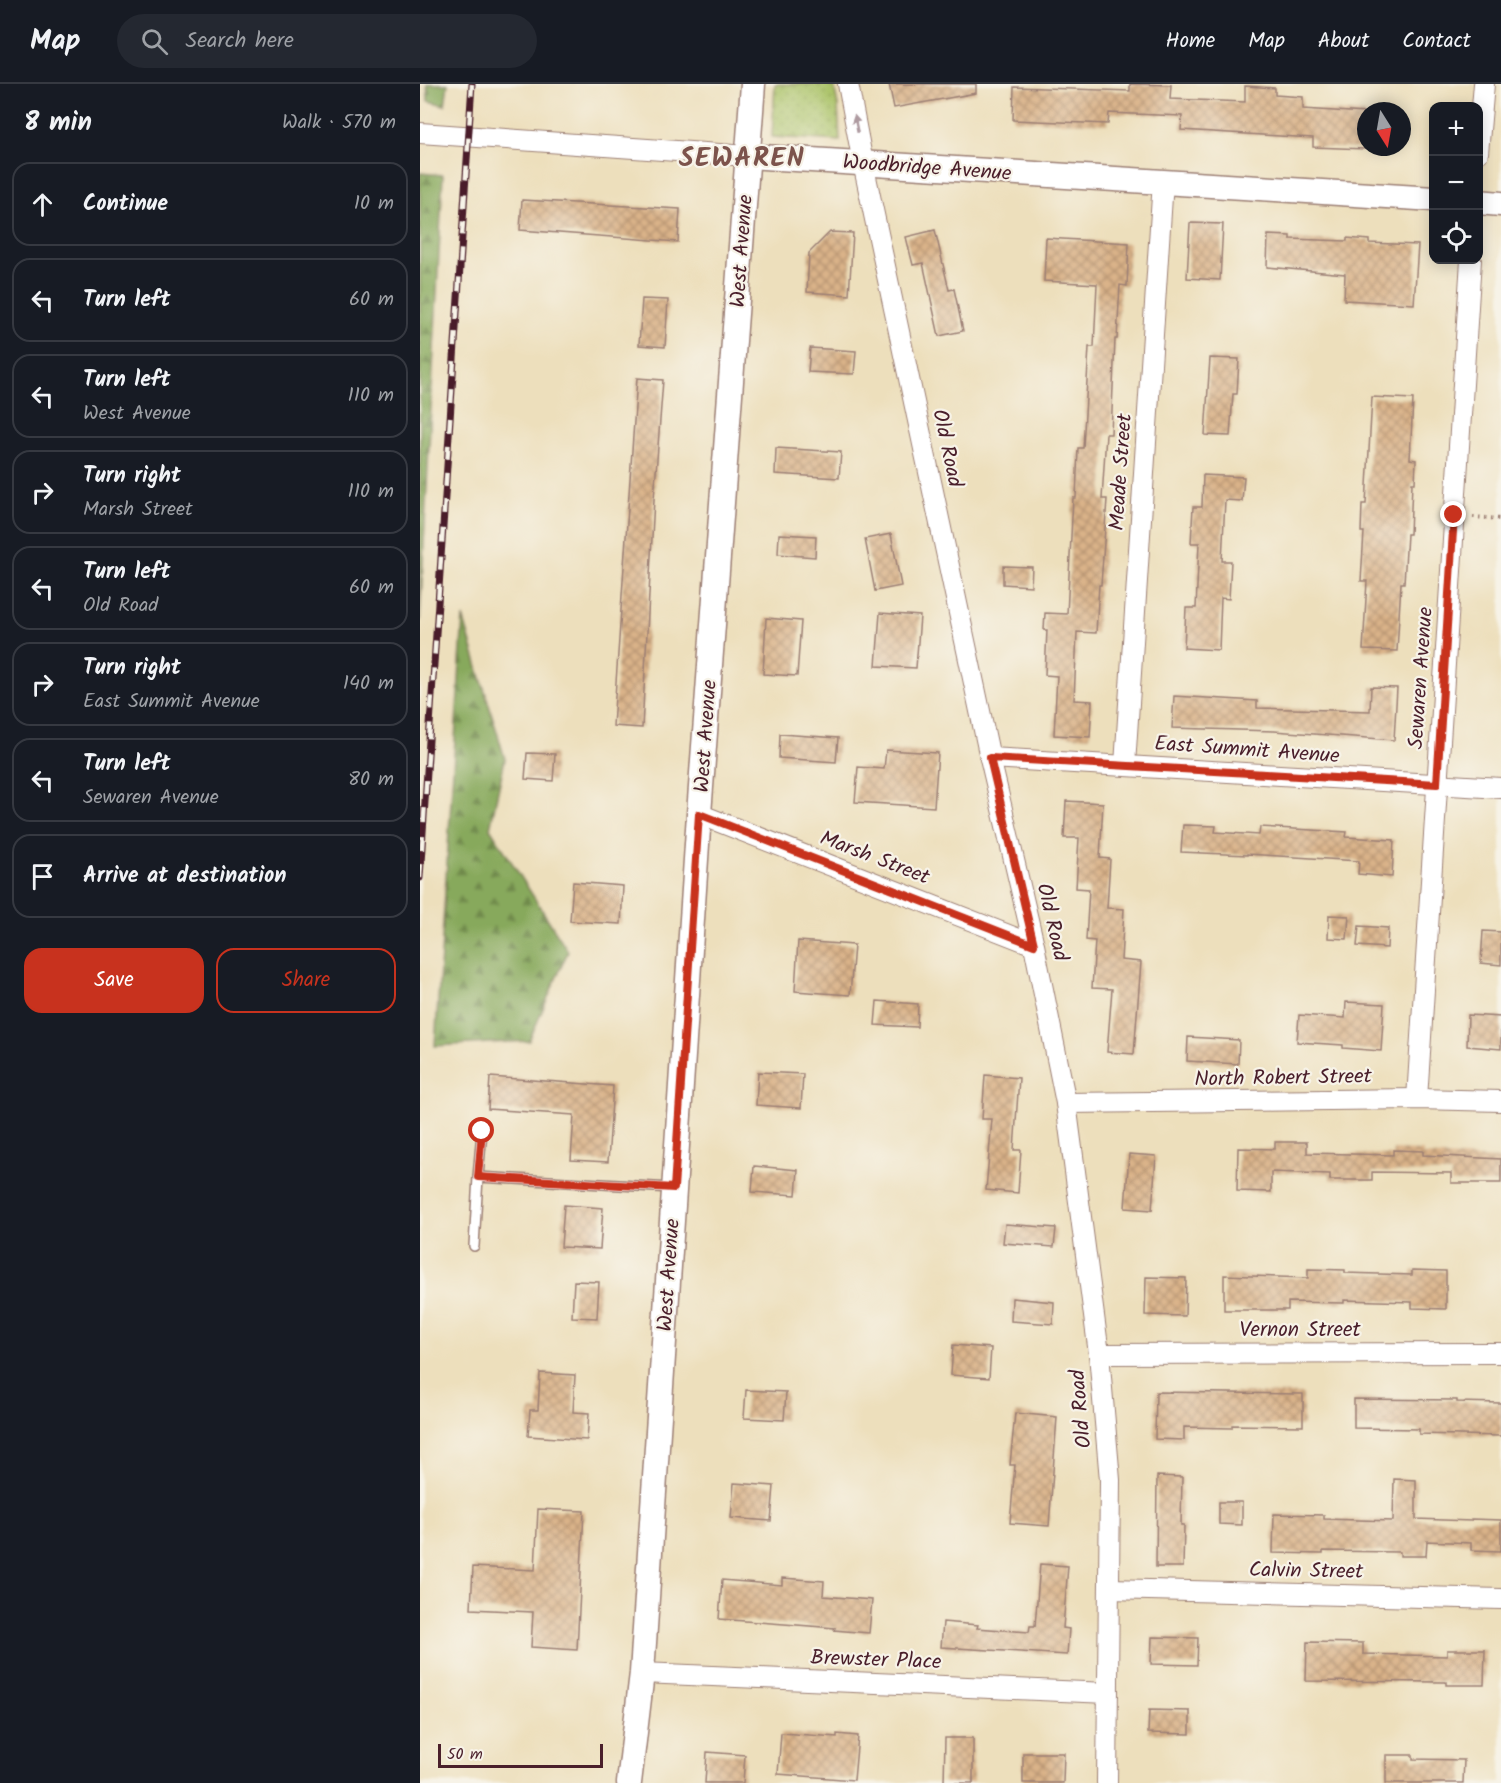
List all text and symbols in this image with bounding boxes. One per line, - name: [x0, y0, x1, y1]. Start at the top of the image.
- search box: [117, 14, 537, 68]
- text: Map: [30, 19, 81, 64]
- text: Search here: [186, 24, 294, 59]
- icon: search: [138, 25, 171, 58]
- text: Home: [1166, 25, 1215, 58]
- text: Map: [1248, 25, 1285, 58]
- text: About: [1318, 25, 1369, 58]
- text: Contact: [1402, 25, 1471, 58]
- text: 8 min: [24, 102, 92, 144]
- north arrow: [1357, 102, 1411, 156]
- map controls: [1429, 102, 1483, 264]
- button: +: [1429, 102, 1483, 156]
- text: Walk · 570 m: [282, 107, 396, 139]
- one-way arrow: [851, 114, 860, 133]
- district label: SEWAREN: [679, 137, 805, 180]
- street label: Woodbridge Avenue: [841, 146, 1013, 191]
- button: −: [1429, 156, 1483, 210]
- text: Continue: [83, 187, 168, 222]
- icon: ahead: [26, 188, 59, 221]
- text: 10 m: [354, 188, 394, 220]
- street label: West Avenue: [722, 193, 763, 309]
- button: locate: [1429, 210, 1483, 264]
- text: Turn left: [83, 283, 170, 318]
- icon: left: [26, 284, 59, 317]
- text: 60 m: [349, 284, 394, 316]
- text: Turn left: [83, 363, 170, 398]
- icon: left: [26, 380, 59, 413]
- text: 110 m: [348, 380, 394, 412]
- text: West Avenue: [83, 398, 191, 430]
- street label: Old Road: [922, 406, 971, 491]
- street label: Meade Street: [1101, 411, 1142, 532]
- text: Turn right: [83, 459, 181, 494]
- icon: right: [26, 476, 59, 509]
- text: 110 m: [348, 476, 394, 508]
- text: Marsh Street: [83, 494, 193, 526]
- route end: [1440, 501, 1466, 527]
- text: Turn left: [83, 555, 170, 590]
- icon: left: [26, 572, 59, 605]
- text: 60 m: [349, 572, 394, 604]
- text: Old Road: [83, 590, 158, 622]
- street label: Sewaren Avenue: [1400, 605, 1443, 750]
- text: Turn right: [83, 651, 181, 686]
- icon: right: [26, 668, 59, 701]
- text: 140 m: [343, 668, 394, 700]
- street label: West Avenue: [686, 678, 727, 794]
- text: East Summit Avenue: [83, 686, 260, 718]
- street label: East Summit Avenue: [1153, 728, 1341, 773]
- text: Turn left: [83, 747, 170, 782]
- icon: left: [26, 764, 59, 797]
- text: 80 m: [348, 764, 394, 796]
- text: Sewaren Avenue: [83, 782, 219, 814]
- street label: Marsh Street: [815, 822, 935, 895]
- text: Arrive at destination: [83, 859, 286, 894]
- icon: arrive: [26, 860, 59, 893]
- street label: Old Road: [1027, 880, 1077, 965]
- button: Save: [24, 948, 204, 1013]
- button: Share: [216, 948, 396, 1013]
- street label: North Robert Street: [1194, 1060, 1373, 1097]
- route start: [468, 1117, 494, 1143]
- street label: West Avenue: [649, 1217, 690, 1333]
- street label: Vernon Street: [1239, 1314, 1361, 1347]
- street label: Old Road: [1062, 1368, 1101, 1450]
- street label: Calvin Street: [1249, 1554, 1364, 1589]
- street label: Brewster Place: [810, 1642, 943, 1679]
- scale bar: [438, 1741, 603, 1768]
- text: 50 m: [447, 1742, 483, 1767]

